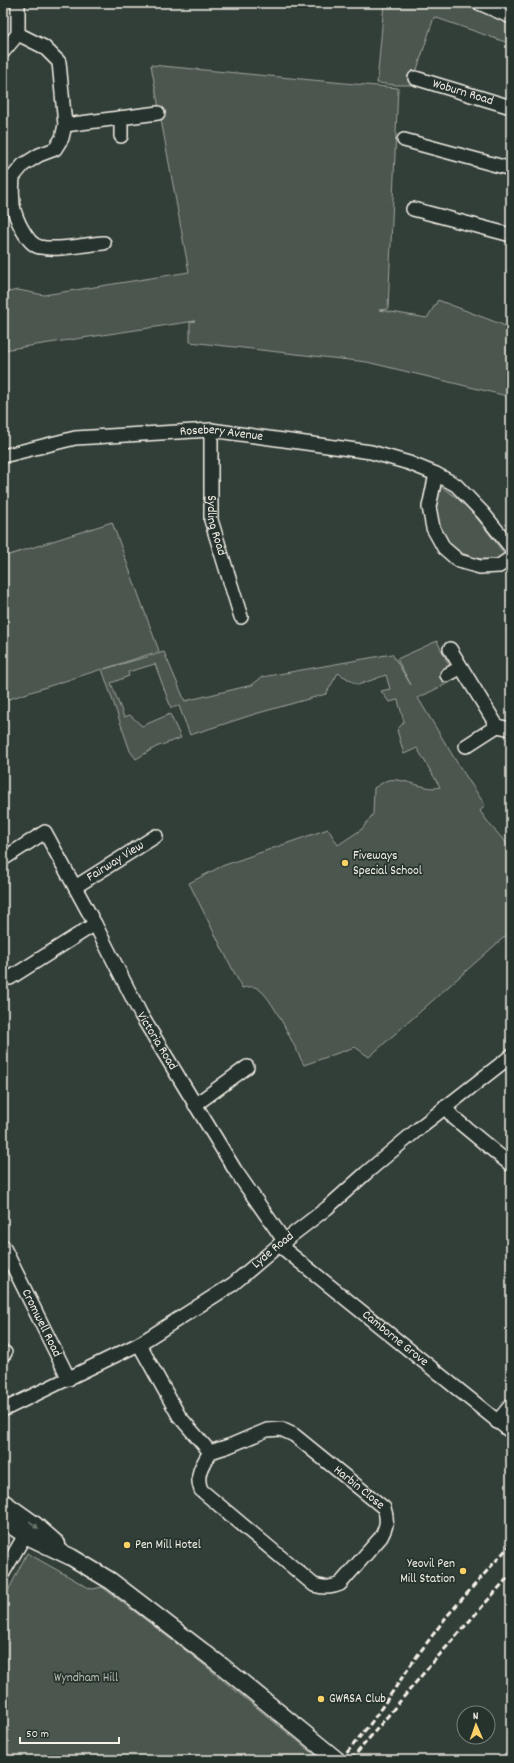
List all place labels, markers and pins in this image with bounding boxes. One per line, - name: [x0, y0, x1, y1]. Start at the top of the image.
- place label: Fiveways Special School: [353, 847, 422, 881]
- marker: Fiveways Special School: [340, 858, 350, 868]
- place label: Pen Mill Hotel: [135, 1536, 201, 1555]
- marker: Pen Mill Hotel: [122, 1540, 132, 1550]
- place label: Yeovil Pen Mill Station: [400, 1555, 455, 1589]
- marker: Yeovil Pen Mill Station: [458, 1566, 468, 1576]
- place label: GWRSA Club: [329, 1690, 386, 1709]
- marker: GWRSA Club: [316, 1694, 326, 1704]

